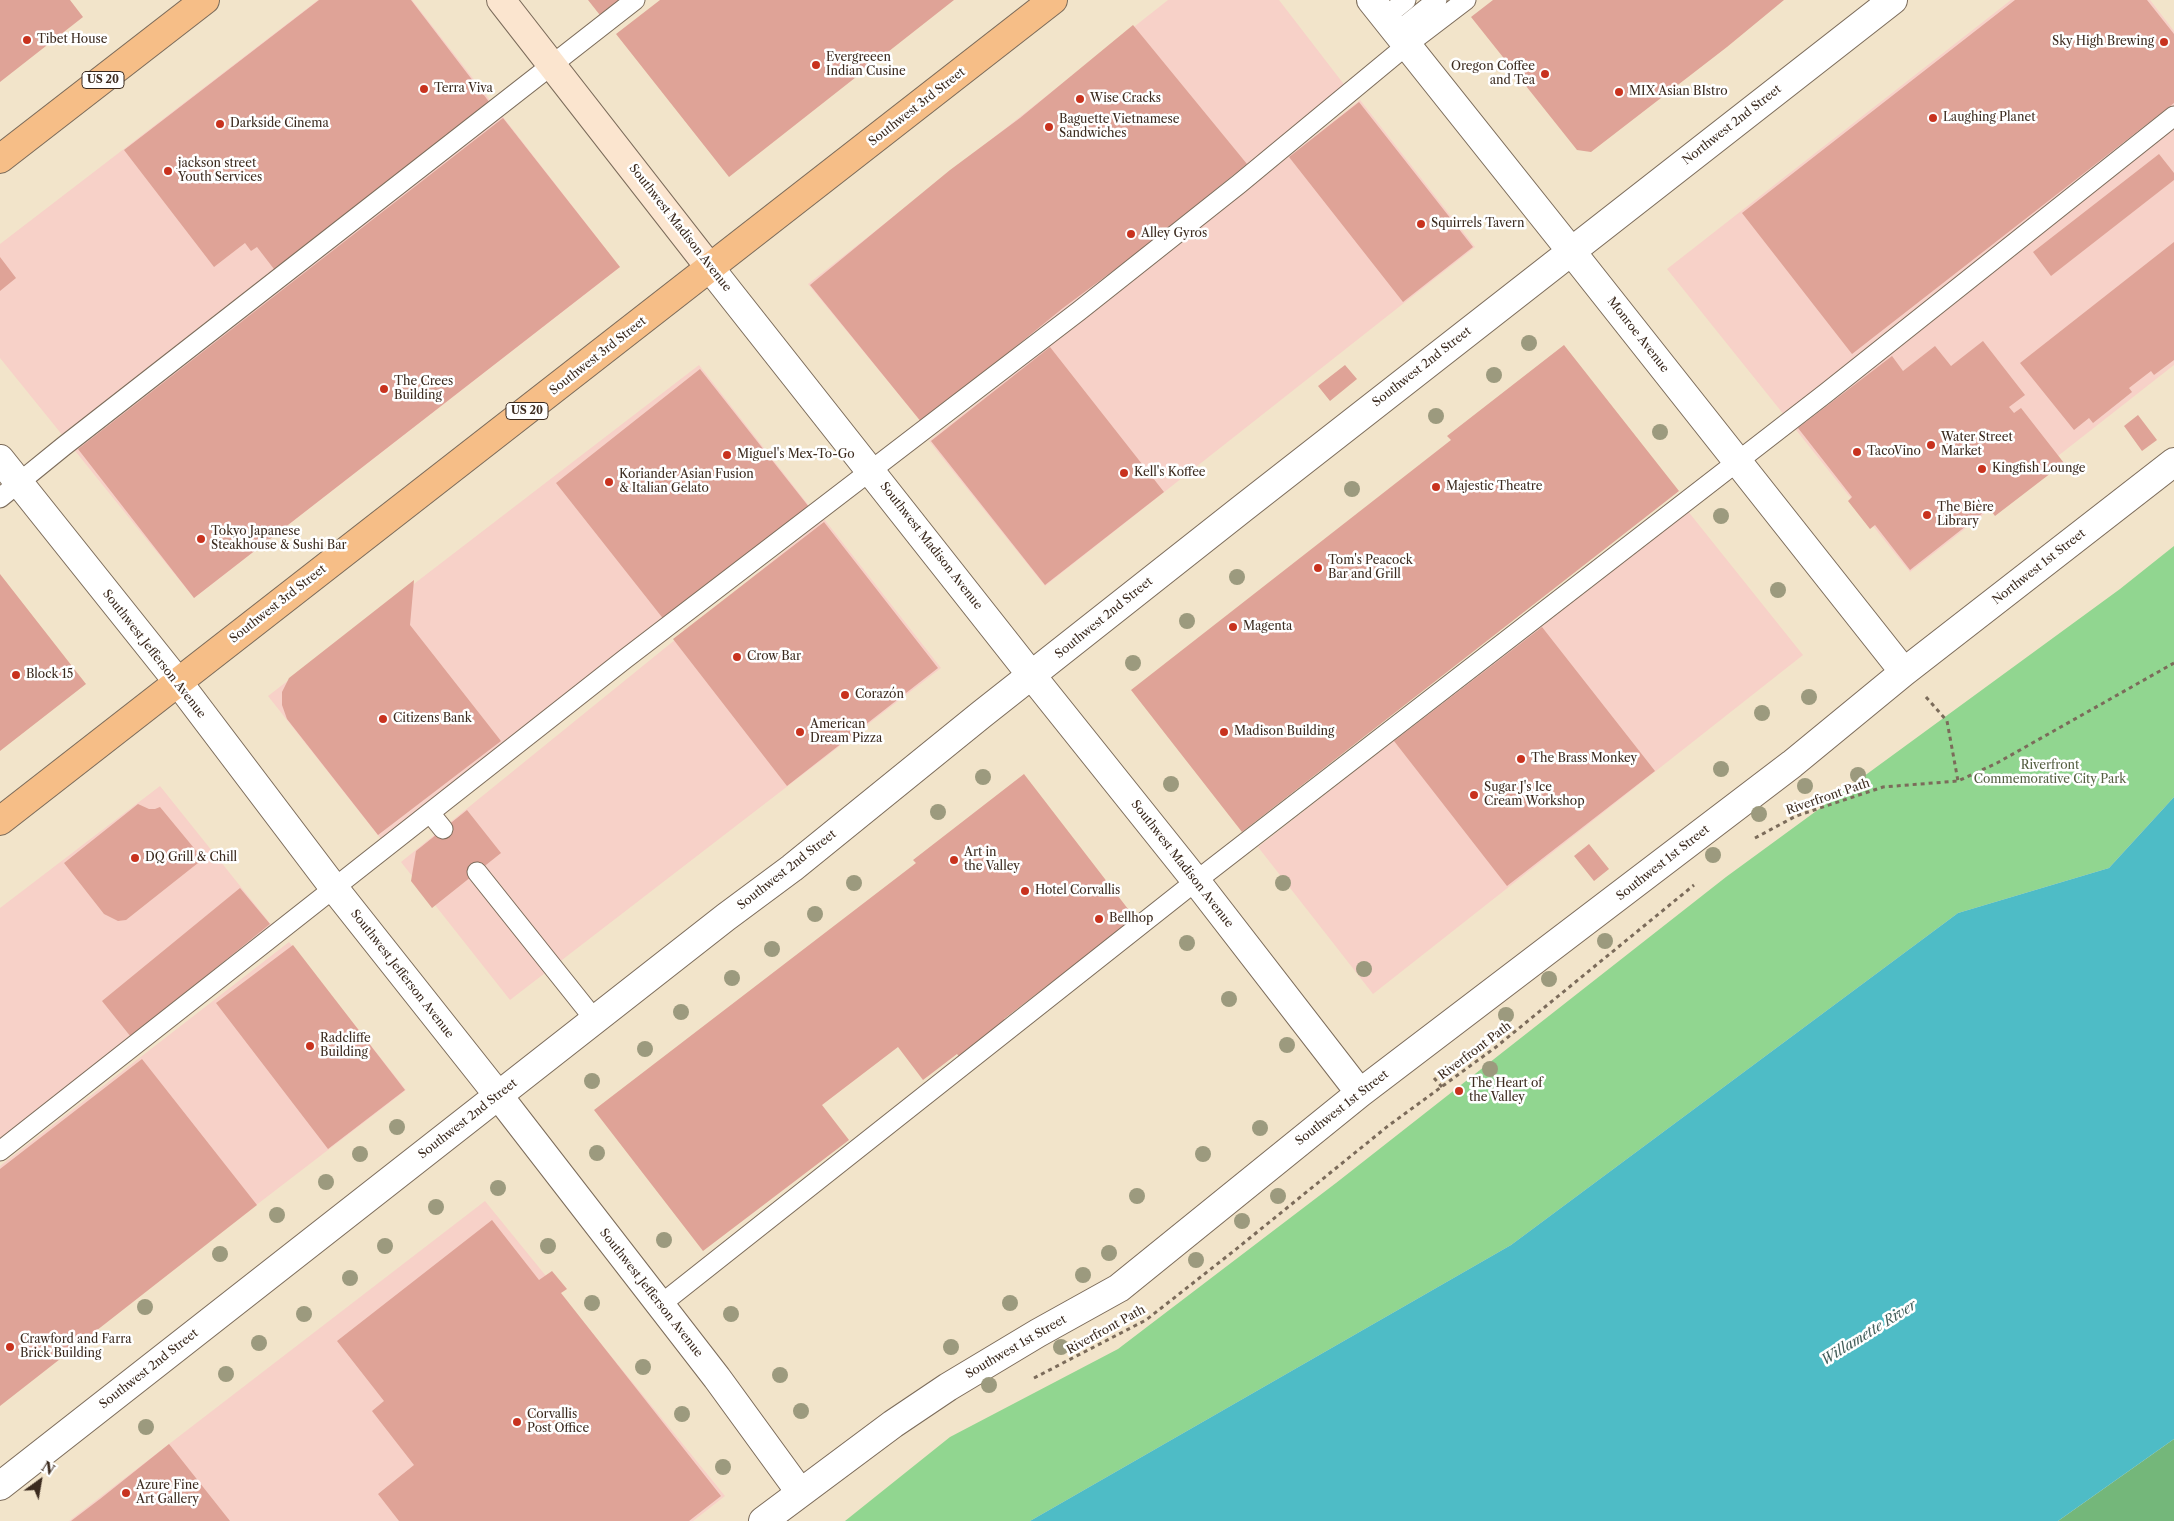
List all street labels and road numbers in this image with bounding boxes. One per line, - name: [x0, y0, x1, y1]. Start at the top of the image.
- street label: Southwest 3rd Street: [866, 65, 968, 149]
- road number: US 20: [82, 72, 124, 88]
- street label: Northwest 2nd Street: [1680, 82, 1784, 168]
- street label: Southwest Madison Avenue: [626, 161, 734, 295]
- street label: Monroe Avenue: [1604, 295, 1672, 375]
- street label: Southwest 3rd Street: [547, 314, 649, 398]
- street label: Southwest 2nd Street: [1370, 324, 1474, 410]
- road number: US 20: [506, 402, 548, 420]
- street label: Southwest Madison Avenue: [877, 479, 985, 613]
- street label: Northwest 1st Street: [1990, 526, 2088, 608]
- street label: Southwest 3rd Street: [227, 562, 329, 646]
- street label: Southwest 2nd Street: [1052, 574, 1156, 662]
- street label: Southwest Jefferson Avenue: [99, 587, 209, 721]
- street label: Riverfront Path: [1784, 776, 1872, 818]
- street label: Southwest Madison Avenue: [1128, 797, 1236, 931]
- street label: Southwest 1st Street: [1614, 822, 1712, 904]
- street label: Southwest 2nd Street: [735, 827, 839, 913]
- street label: Southwest Jefferson Avenue: [347, 907, 457, 1041]
- street label: Riverfront Path: [1436, 1019, 1514, 1083]
- street label: Southwest 1st Street: [1293, 1067, 1391, 1149]
- street label: Southwest 2nd Street: [416, 1076, 520, 1162]
- street label: Southwest Jefferson Avenue: [596, 1226, 706, 1360]
- street label: Riverfront Path: [1064, 1302, 1148, 1358]
- street label: Southwest 1st Street: [963, 1312, 1069, 1382]
- street label: Southwest 2nd Street: [97, 1326, 201, 1412]

